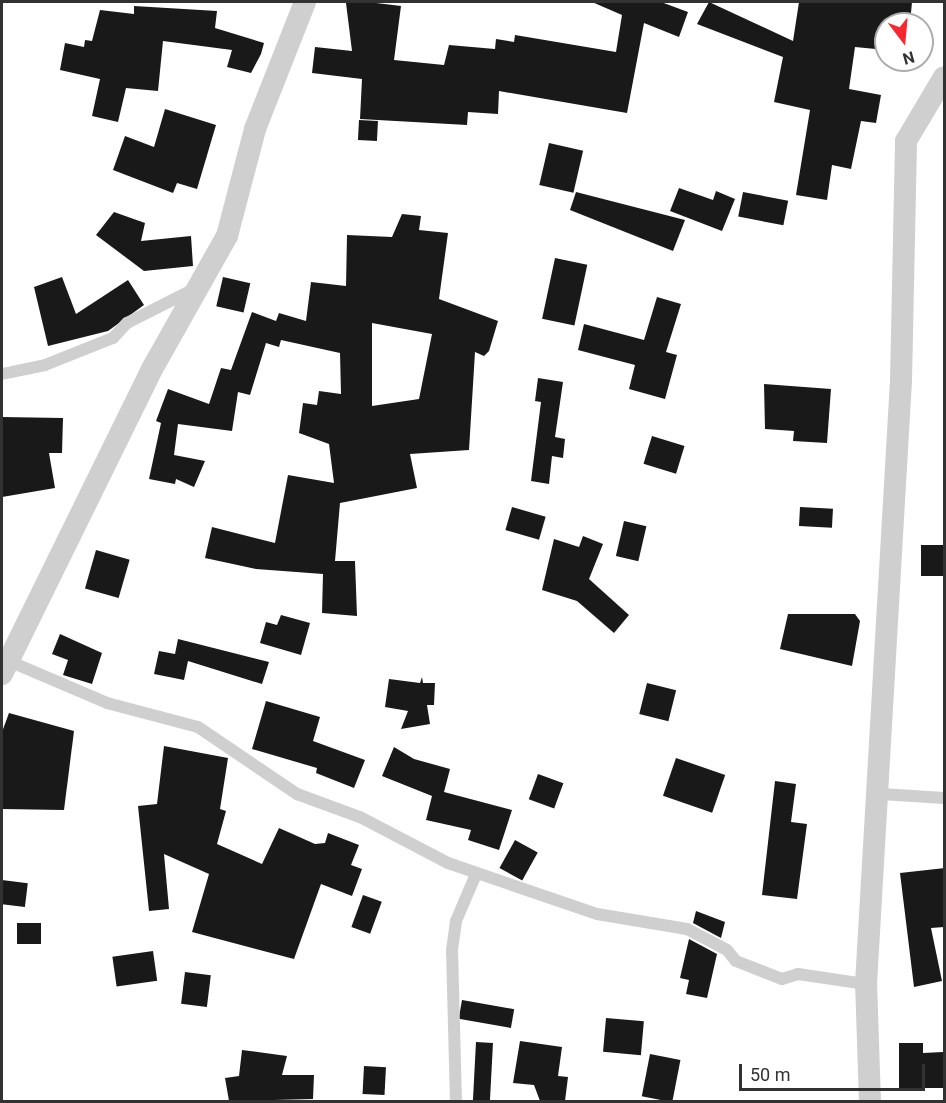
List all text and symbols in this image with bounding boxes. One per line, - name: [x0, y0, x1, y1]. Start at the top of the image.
- north arrow: [874, 12, 934, 72]
- text: N: [901, 47, 917, 69]
- scale bar: [742, 1052, 928, 1090]
- text: 50 m: [750, 1064, 790, 1085]

